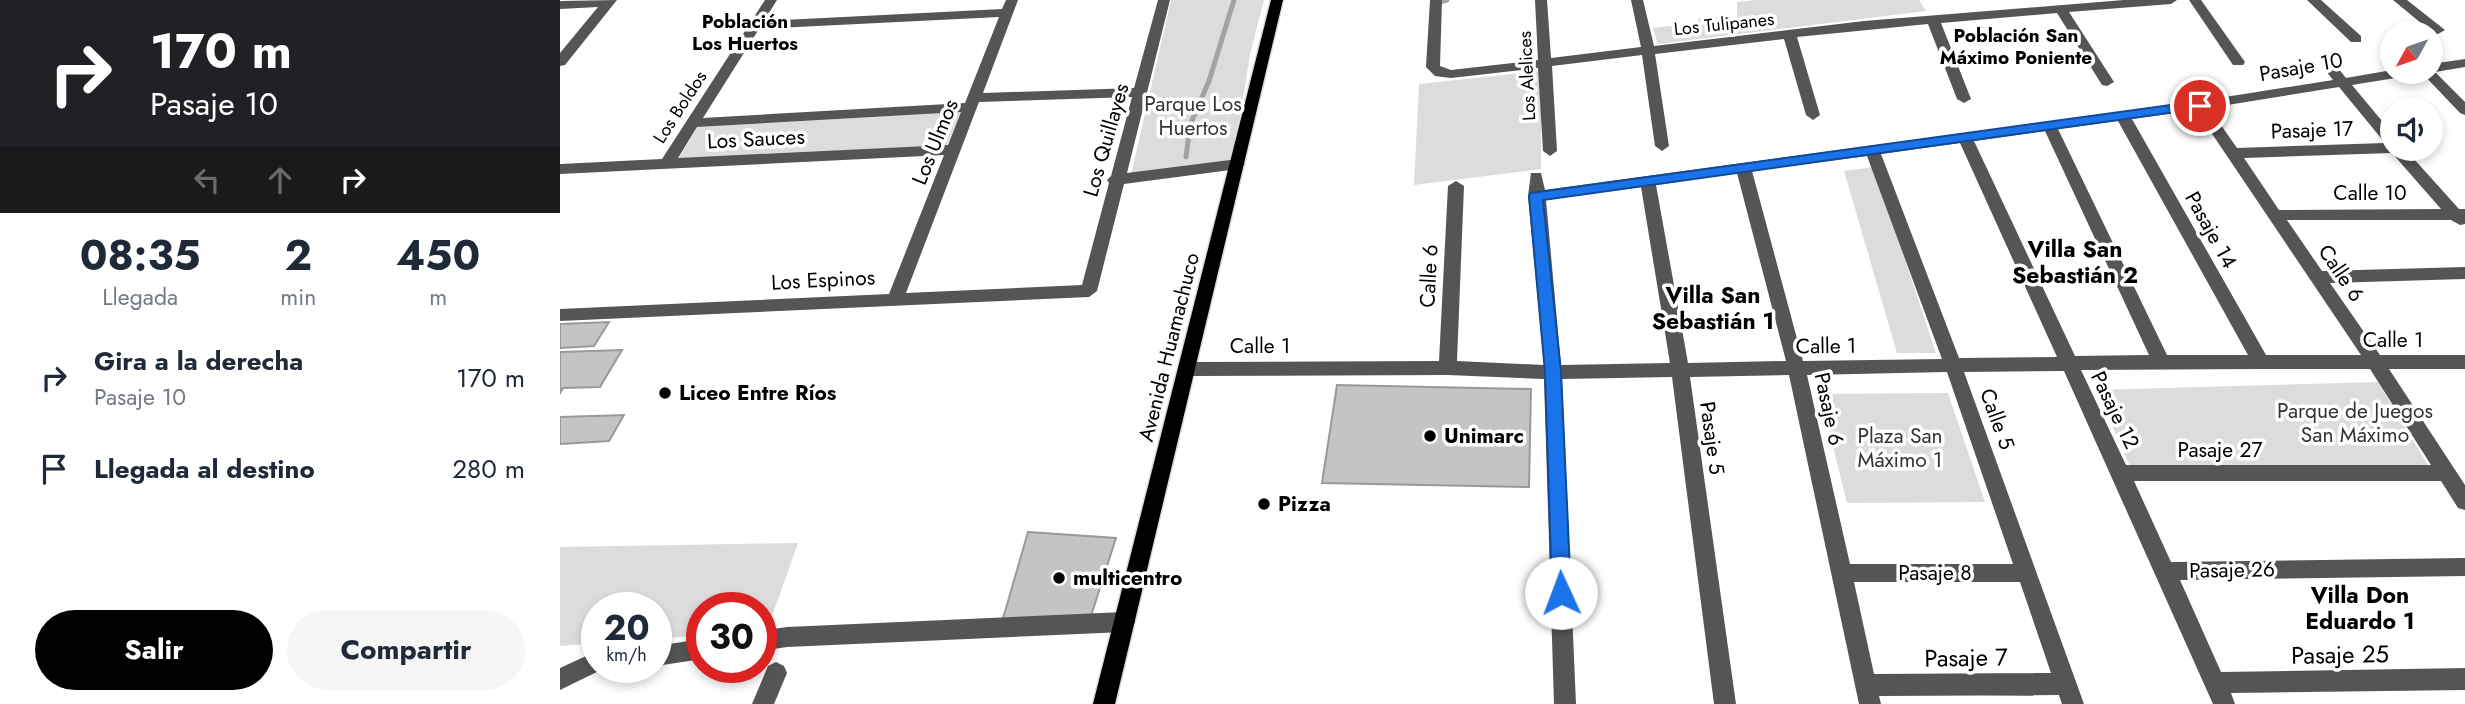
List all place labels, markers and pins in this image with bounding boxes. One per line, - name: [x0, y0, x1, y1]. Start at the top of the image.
- pin: [2170, 76, 2230, 136]
- place label: Liceo Entre Ríos: [679, 378, 837, 408]
- marker: Liceo Entre Ríos: [657, 385, 673, 401]
- place label: Unimarc: [1444, 421, 1524, 451]
- marker: Unimarc: [1422, 428, 1438, 444]
- place label: Pizza: [1278, 489, 1331, 519]
- marker: Pizza: [1256, 496, 1272, 512]
- place label: multicentro: [1073, 563, 1182, 593]
- marker: multicentro: [1051, 570, 1067, 586]

